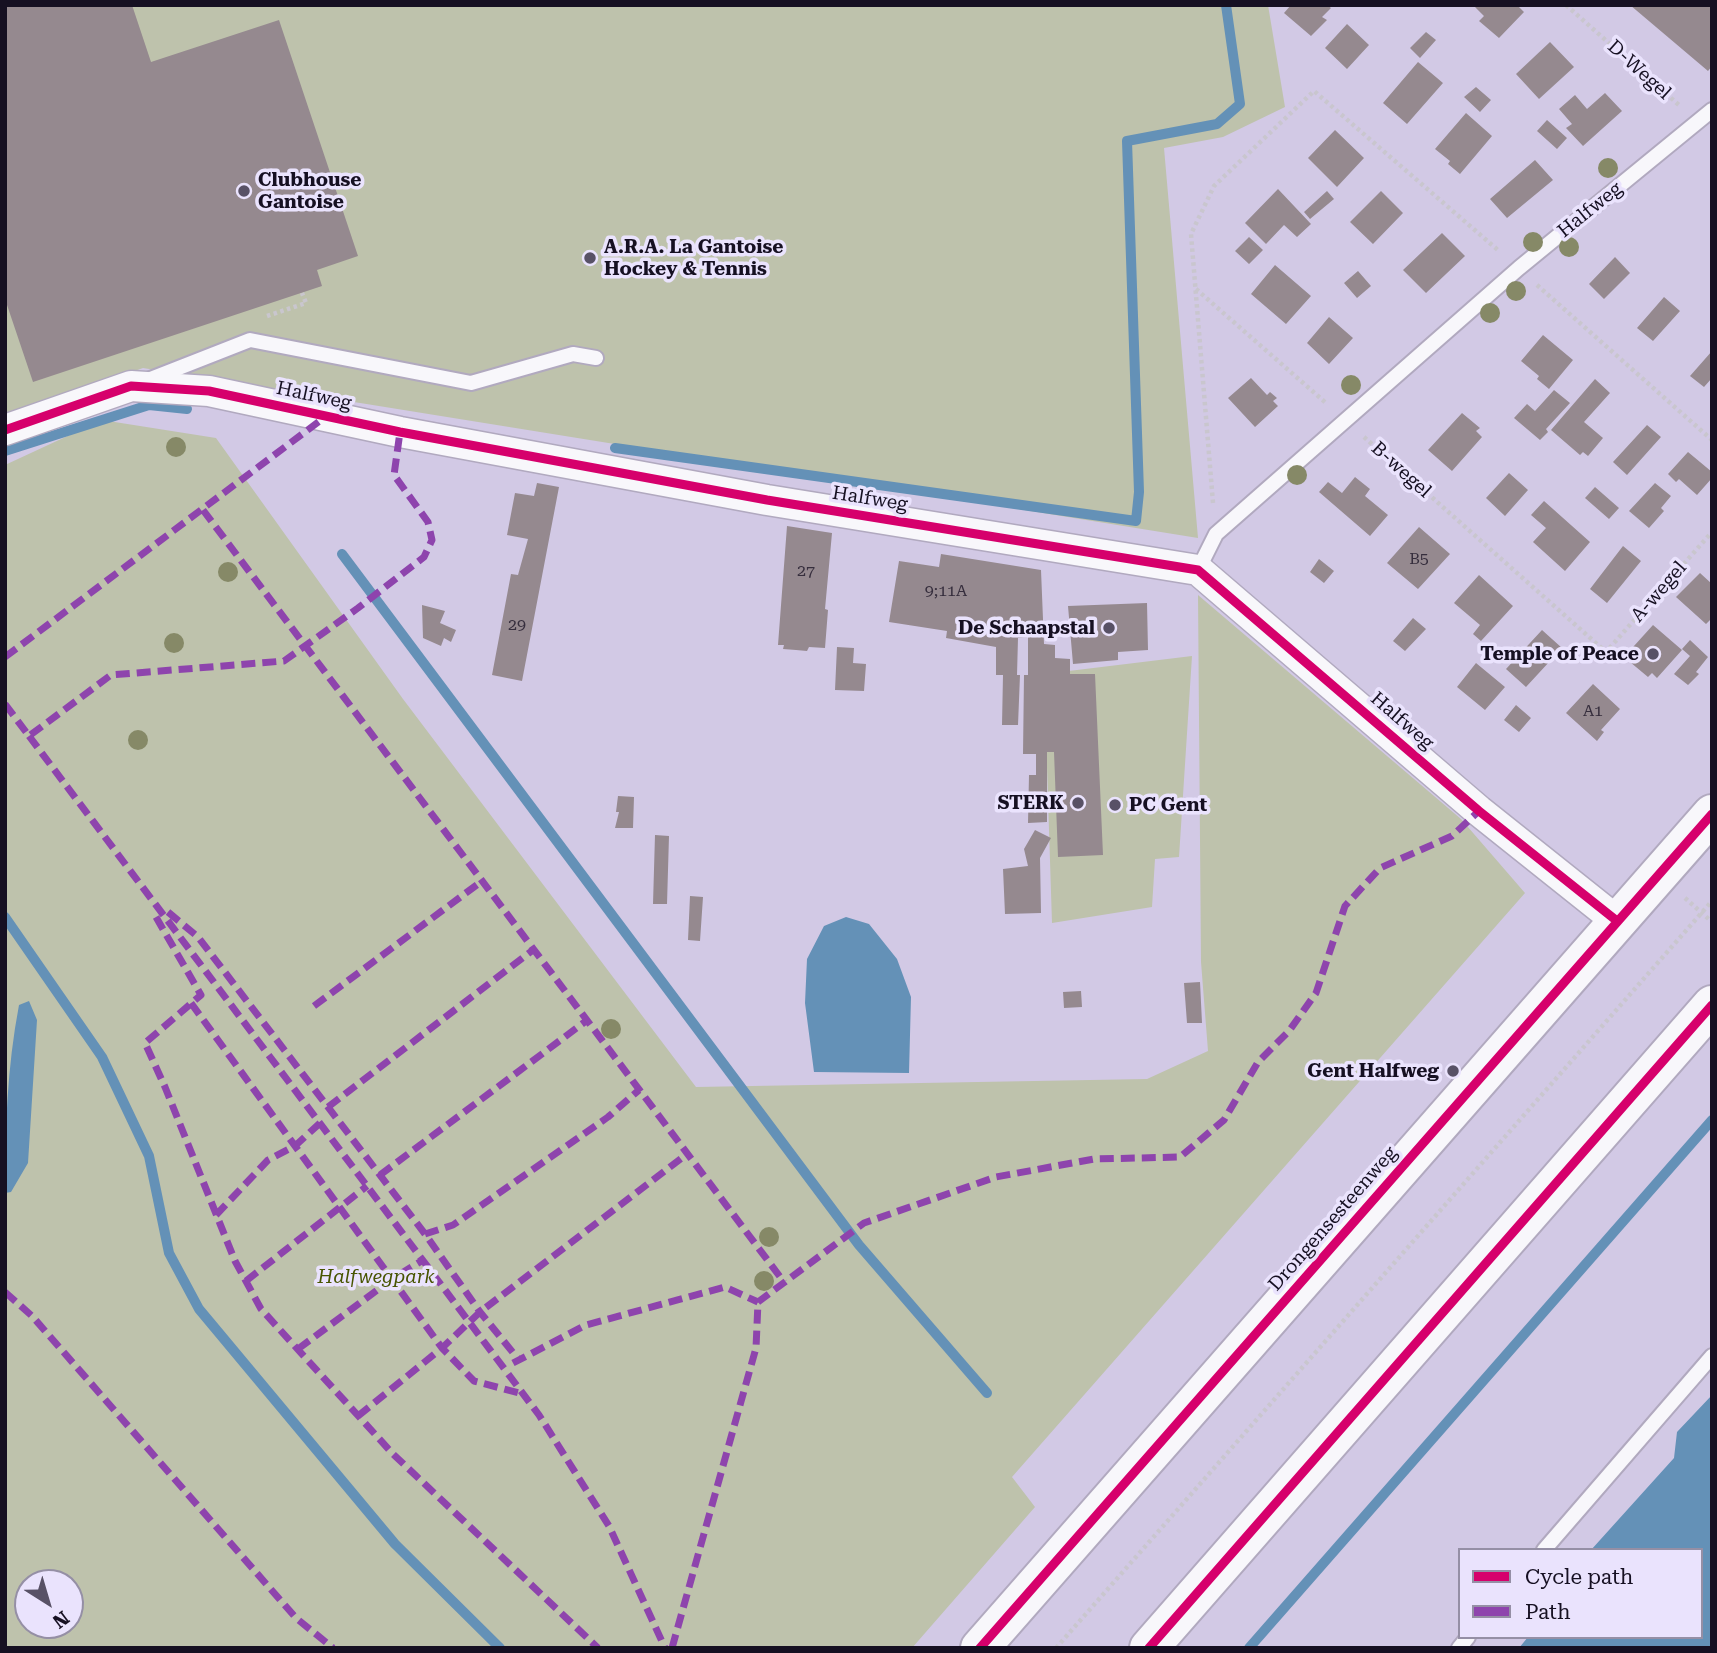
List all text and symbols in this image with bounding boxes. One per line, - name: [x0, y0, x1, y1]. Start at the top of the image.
- street label: D-Wegel: [1602, 36, 1676, 104]
- place label: Clubhouse Gantoise: [258, 169, 361, 213]
- street label: Halfweg: [1553, 177, 1627, 243]
- marker: Clubhouse Gantoise: [236, 183, 252, 199]
- place label: A.R.A. La Gantoise Hockey & Tennis: [604, 236, 783, 280]
- marker: A.R.A. La Gantoise Hockey & Tennis: [582, 250, 598, 266]
- street label: Halfweg: [274, 377, 354, 415]
- street label: B-wegel: [1366, 437, 1436, 503]
- street label: Halfweg: [831, 482, 909, 516]
- house number: B5: [1409, 549, 1429, 569]
- street label: A-wegel: [1627, 557, 1691, 627]
- house number: 27: [797, 561, 815, 581]
- house number: 9;11A: [925, 581, 967, 601]
- house number: 29: [508, 615, 526, 635]
- place label: De Schaapstal: [958, 617, 1095, 639]
- marker: De Schaapstal: [1101, 620, 1117, 636]
- place label: Temple of Peace: [1480, 643, 1639, 665]
- marker: Temple of Peace: [1645, 646, 1661, 662]
- street label: Halfweg: [1366, 687, 1438, 755]
- house number: A1: [1583, 701, 1603, 721]
- place label: STERK: [997, 792, 1064, 814]
- place label: PC Gent: [1129, 794, 1207, 816]
- marker: STERK: [1070, 795, 1086, 811]
- marker: PC Gent: [1107, 797, 1123, 813]
- place label: Gent Halfweg: [1307, 1060, 1439, 1082]
- marker: Gent Halfweg: [1445, 1063, 1461, 1079]
- street label: Drongensesteenweg: [1264, 1142, 1402, 1296]
- park label: Halfwegpark: [317, 1266, 435, 1288]
- legend: [1458, 1548, 1703, 1639]
- text: Cycle path: [1525, 1565, 1633, 1589]
- north arrow: [14, 1569, 84, 1639]
- text: Path: [1525, 1600, 1571, 1624]
- text: N: [48, 1606, 74, 1633]

